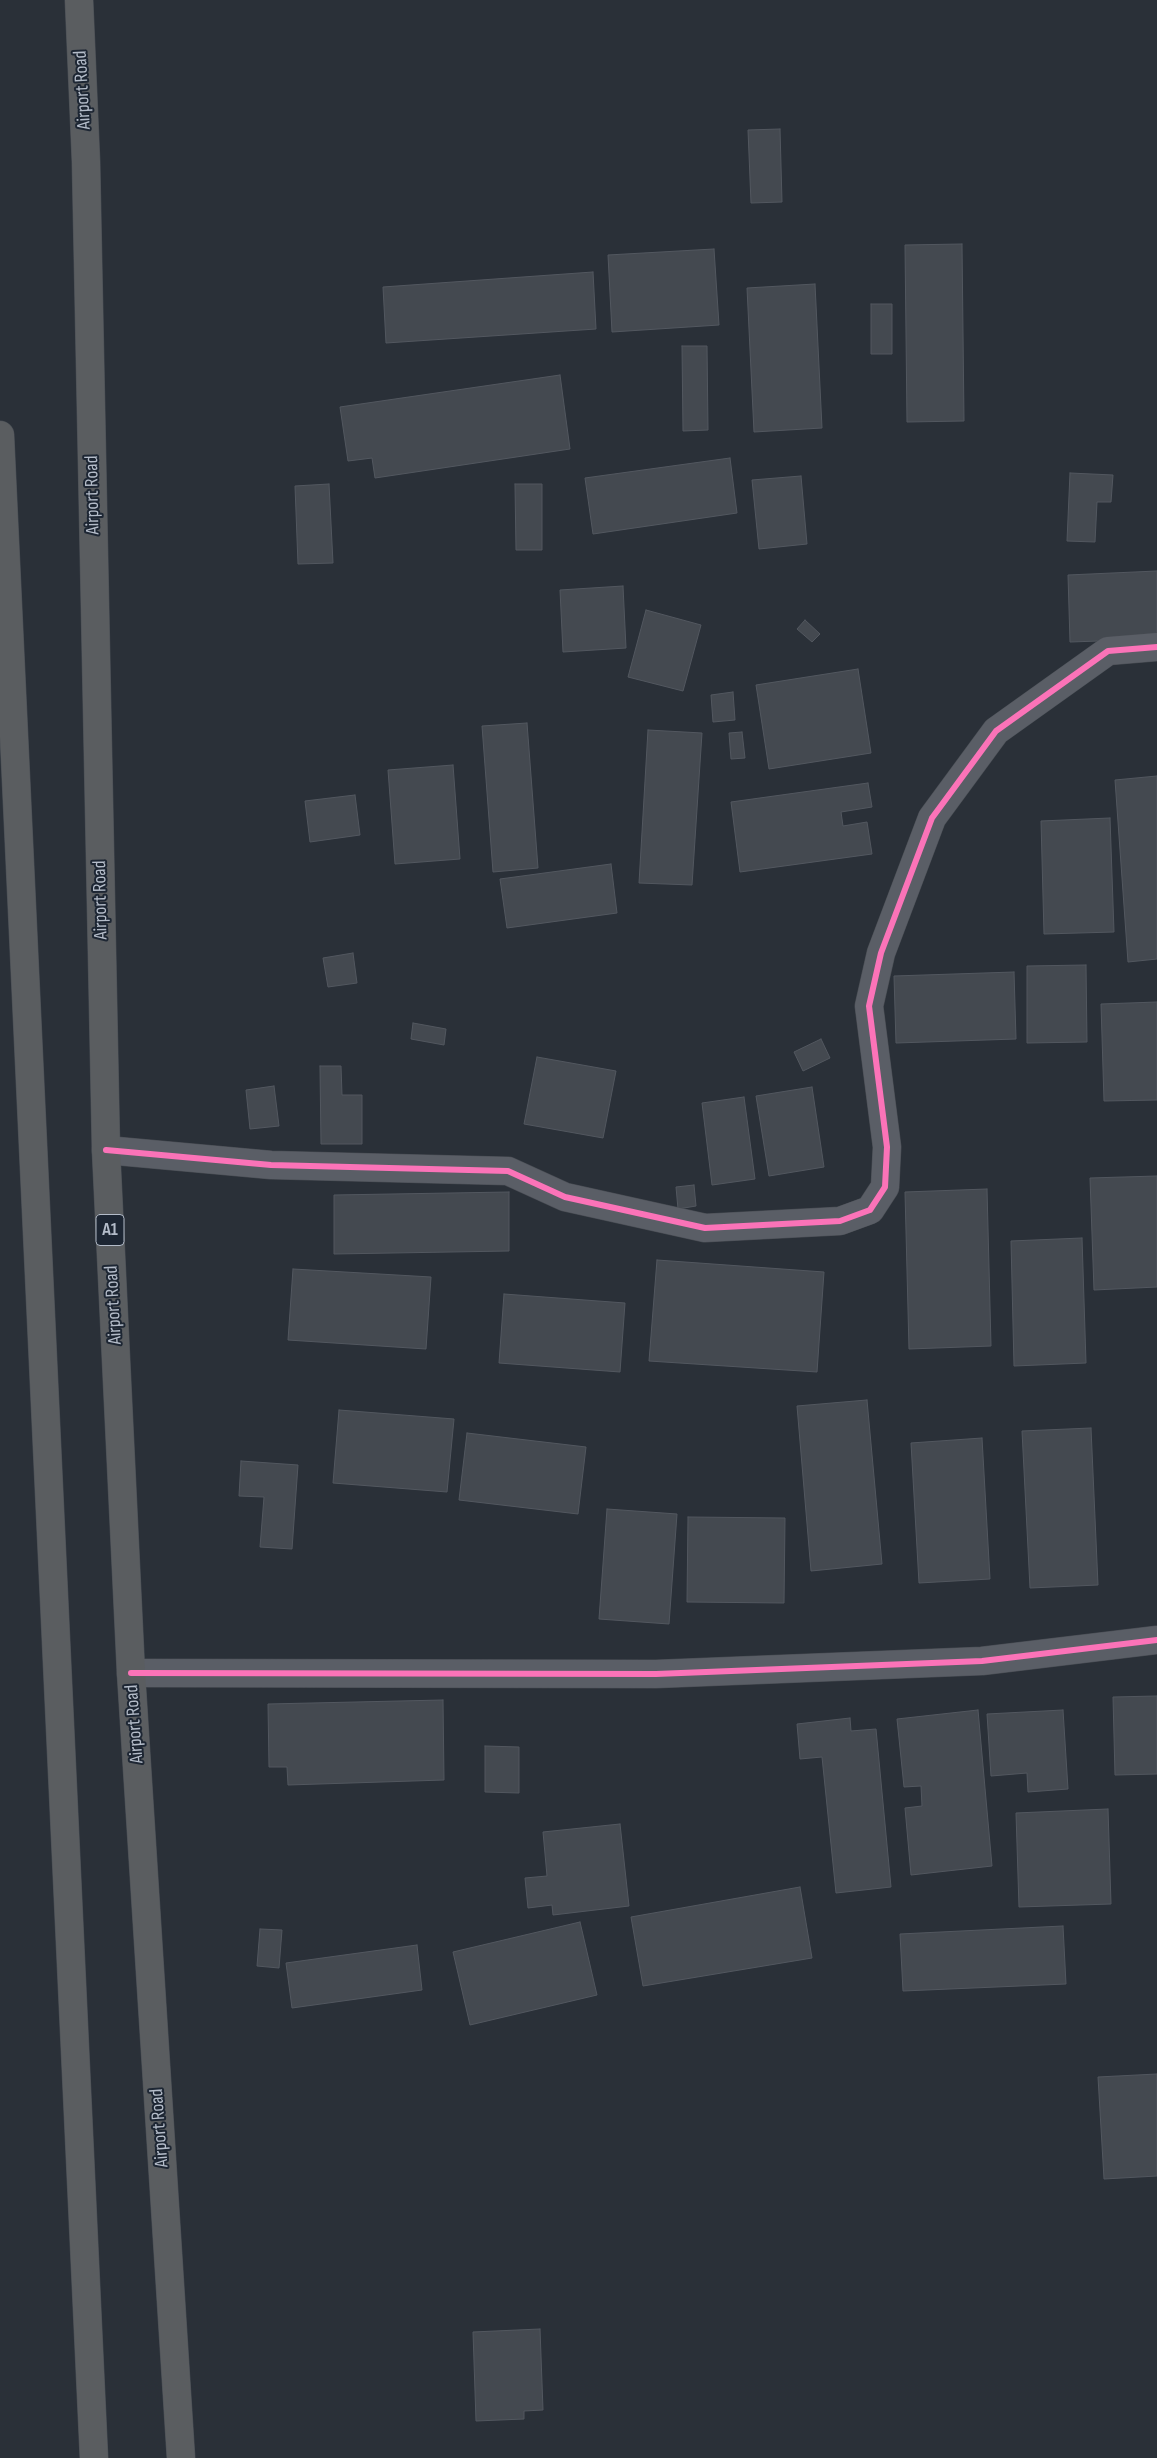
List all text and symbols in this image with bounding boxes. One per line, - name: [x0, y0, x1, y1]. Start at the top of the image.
- street label: Airport Road: [70, 50, 96, 130]
- street label: Airport Road: [81, 455, 105, 535]
- street label: Airport Road: [89, 860, 113, 940]
- road number: A1: [96, 1214, 124, 1246]
- street label: Airport Road: [101, 1265, 127, 1345]
- street label: Airport Road: [121, 1684, 149, 1764]
- street label: Airport Road: [146, 2088, 174, 2168]

